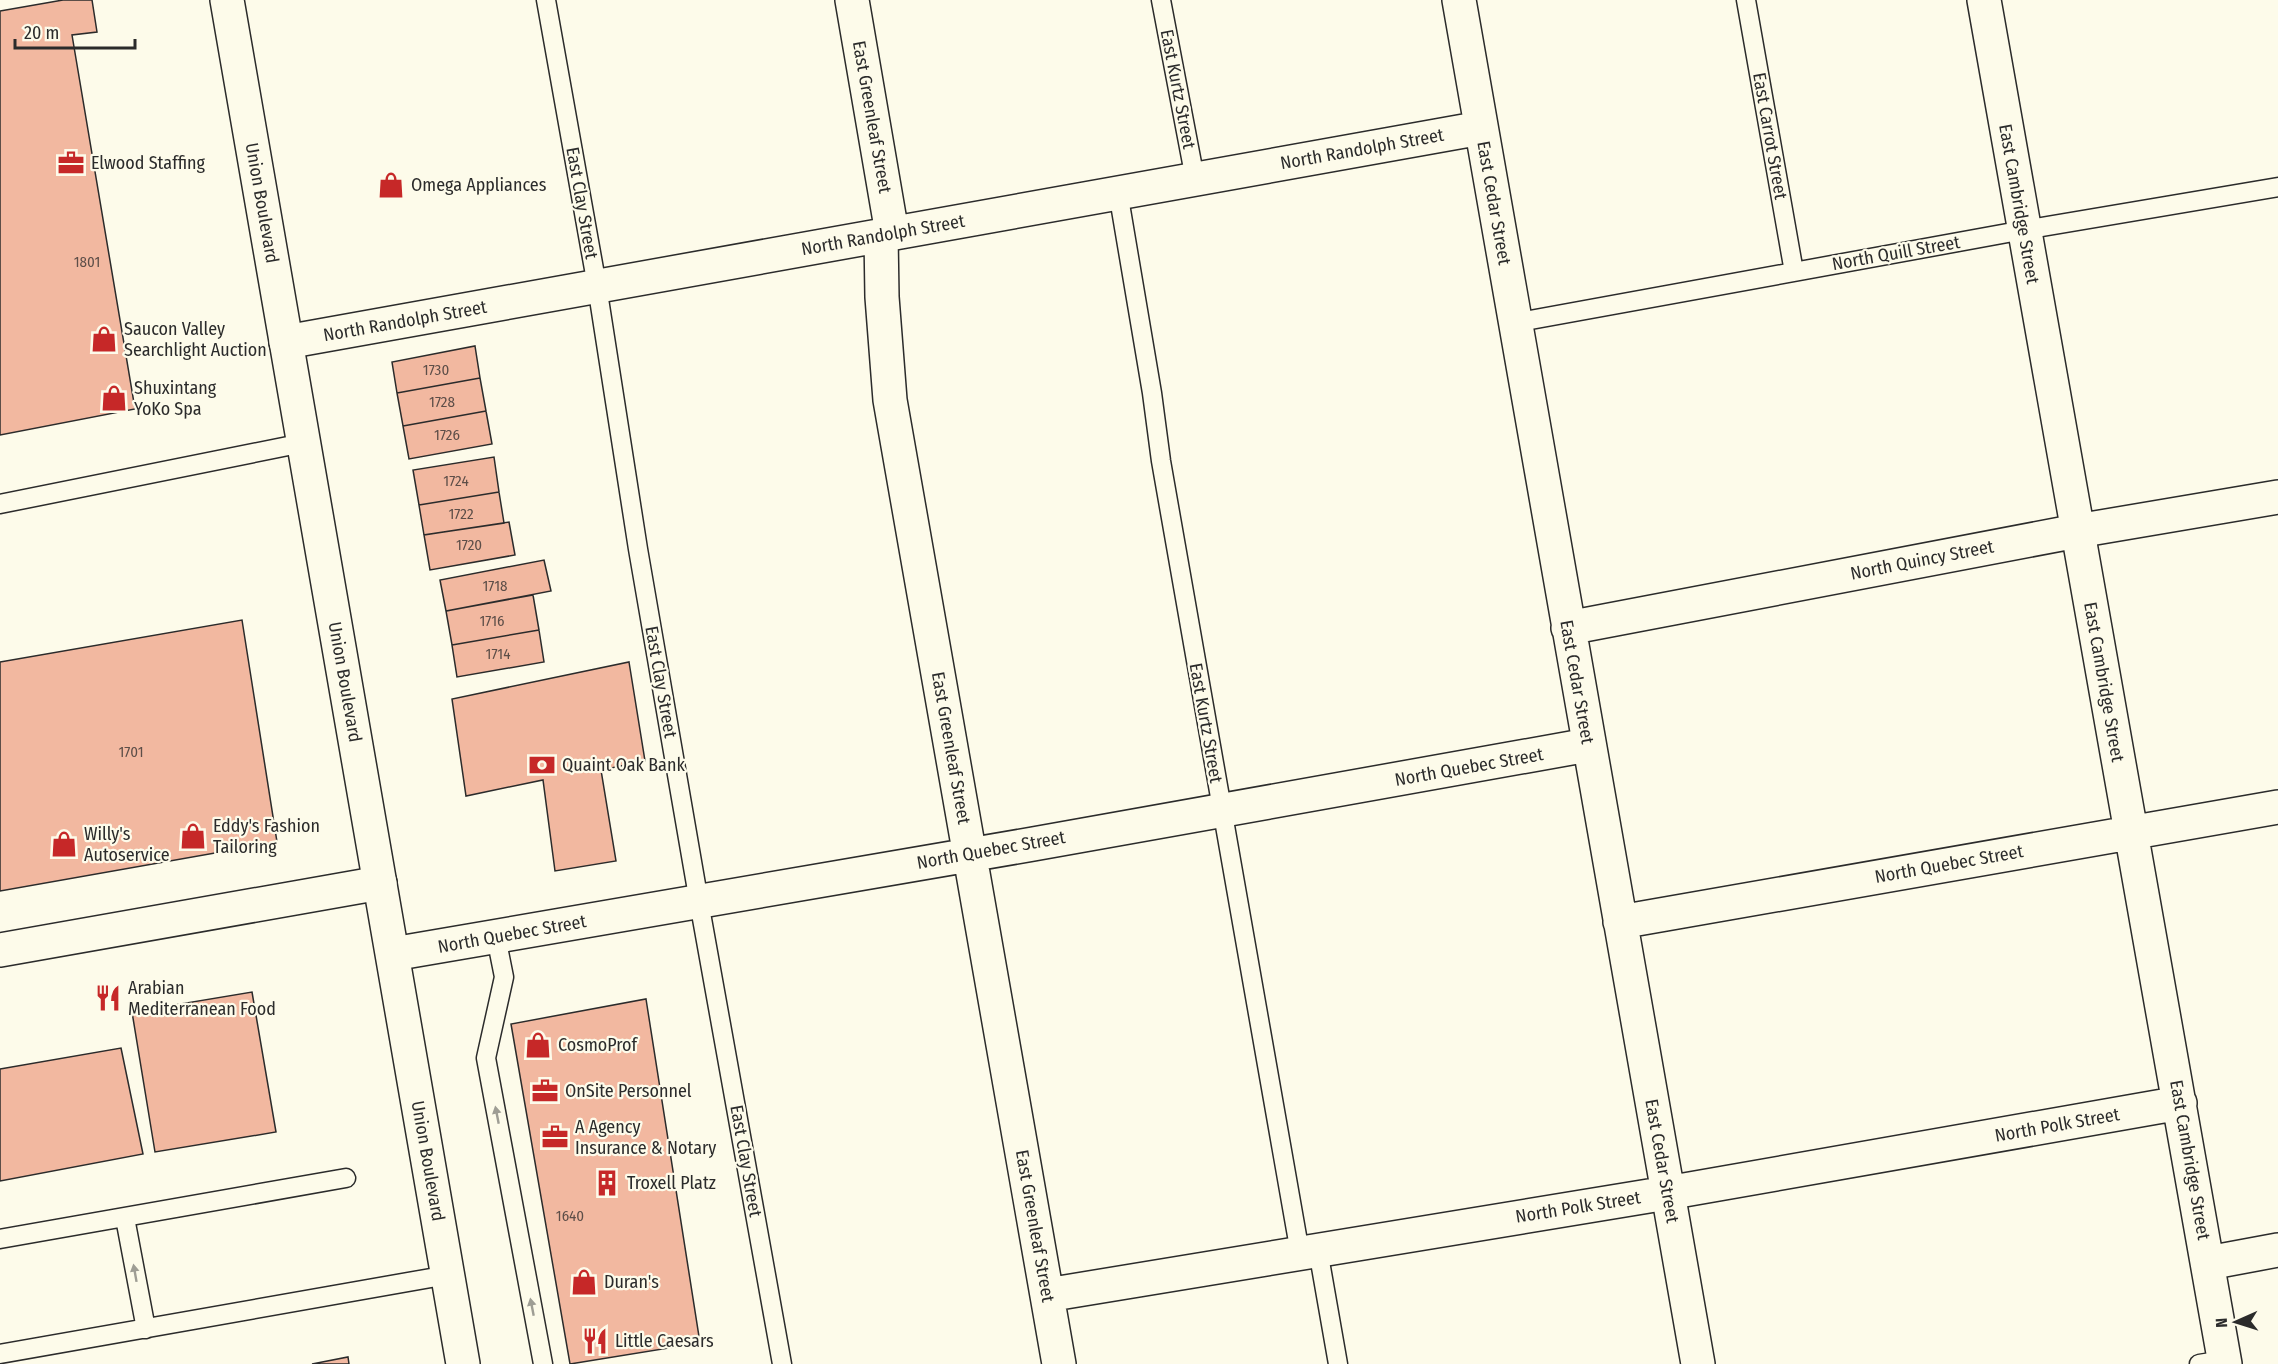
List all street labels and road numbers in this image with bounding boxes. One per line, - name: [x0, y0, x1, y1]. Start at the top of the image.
- street label: East Kurtz Street: [1156, 27, 1200, 151]
- street label: East Greenleaf Street: [848, 39, 896, 195]
- street label: East Carrot Street: [1748, 71, 1792, 201]
- street label: East Cambridge Street: [1994, 122, 2044, 286]
- street label: North Randolph Street: [1279, 124, 1446, 174]
- street label: East Cedar Street: [1472, 139, 1516, 267]
- street label: Union Boulevard: [241, 141, 283, 265]
- street label: East Clay Street: [561, 145, 603, 261]
- street label: North Randolph Street: [800, 210, 967, 260]
- street label: North Quill Street: [1830, 231, 1962, 275]
- street label: North Randolph Street: [322, 296, 489, 346]
- street label: North Quincy Street: [1849, 535, 1995, 585]
- street label: East Cambridge Street: [2079, 600, 2129, 764]
- street label: East Cedar Street: [1555, 618, 1599, 746]
- street label: Union Boulevard: [324, 620, 366, 744]
- street label: East Clay Street: [640, 624, 682, 740]
- street label: East Kurtz Street: [1185, 661, 1227, 785]
- street label: East Greenleaf Street: [927, 670, 975, 826]
- street label: North Quebec Street: [1393, 743, 1545, 791]
- street label: North Quebec Street: [915, 826, 1067, 874]
- street label: North Quebec Street: [1873, 840, 2025, 888]
- street label: North Quebec Street: [436, 910, 588, 958]
- street label: East Cambridge Street: [2165, 1078, 2215, 1242]
- street label: East Cedar Street: [1640, 1097, 1684, 1225]
- street label: Union Boulevard: [407, 1099, 449, 1223]
- street label: East Clay Street: [725, 1103, 767, 1219]
- street label: North Polk Street: [1993, 1103, 2121, 1147]
- street label: East Greenleaf Street: [1011, 1148, 1059, 1304]
- street label: North Polk Street: [1514, 1186, 1642, 1228]

